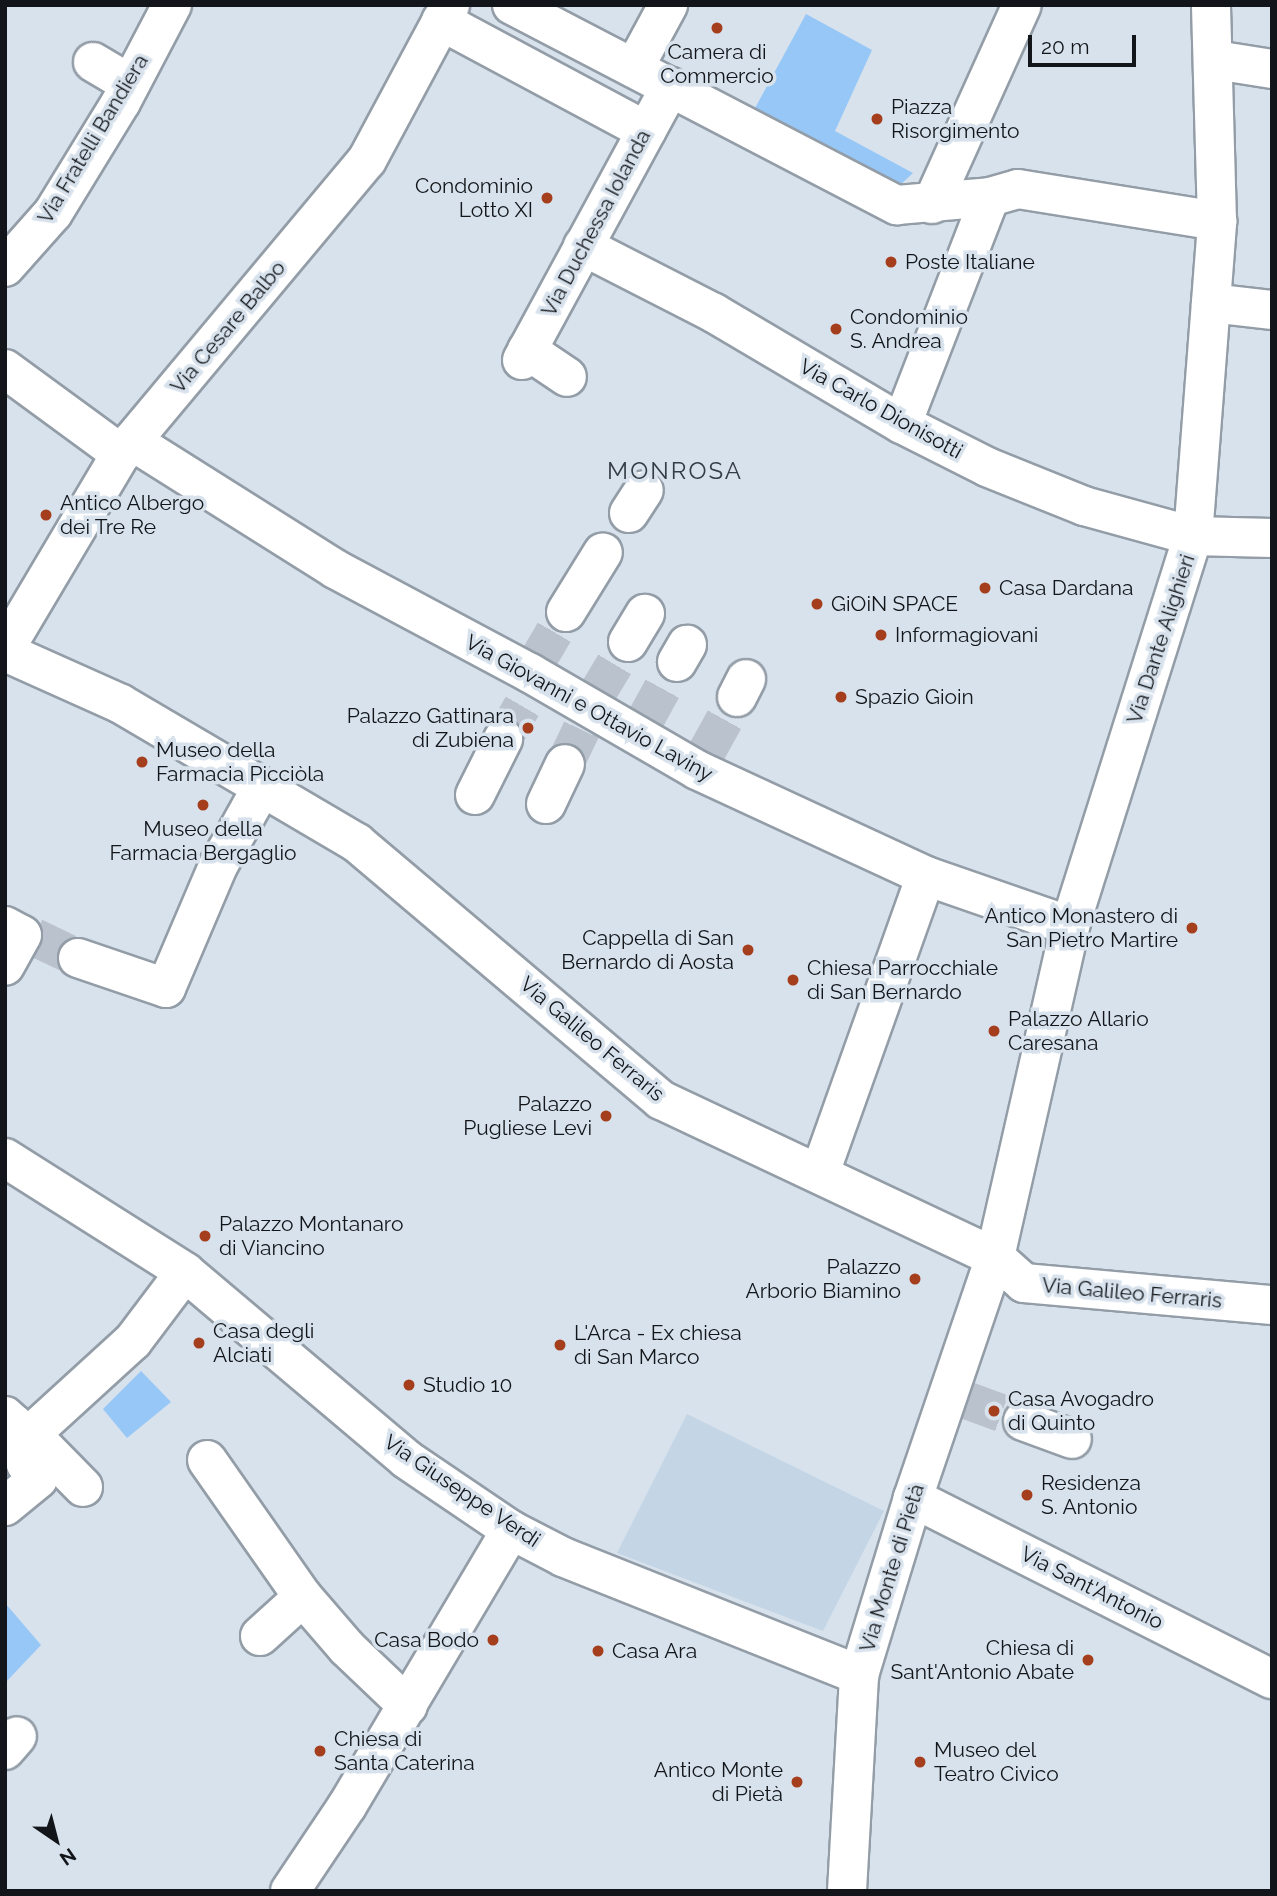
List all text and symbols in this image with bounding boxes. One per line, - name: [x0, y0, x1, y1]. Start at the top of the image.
- marker: Camera di Commercio: [709, 20, 725, 36]
- scale bar: [1032, 21, 1140, 65]
- text: 20 m: [1041, 34, 1089, 59]
- place label: Camera di Commercio: [660, 39, 774, 89]
- street label: Via Fratelli Bandiera: [33, 50, 153, 228]
- place label: Piazza Risorgimento: [891, 94, 1020, 144]
- marker: Piazza Risorgimento: [869, 111, 885, 127]
- street label: Via Duchessa Iolanda: [536, 125, 656, 321]
- place label: Condominio Lotto XI: [415, 173, 533, 223]
- marker: Condominio Lotto XI: [539, 190, 555, 206]
- place label: Poste Italiane: [905, 249, 1035, 275]
- marker: Poste Italiane: [883, 254, 899, 270]
- street label: Via Cesare Balbo: [165, 256, 291, 398]
- place label: Condominio S. Andrea: [850, 304, 968, 354]
- marker: Condominio S. Andrea: [828, 321, 844, 337]
- street label: Via Carlo Dionisotti: [795, 354, 967, 464]
- district label: MONROSA: [608, 457, 742, 485]
- place label: Antico Albergo dei Tre Re: [60, 490, 205, 540]
- marker: Antico Albergo dei Tre Re: [38, 507, 54, 523]
- street label: Via Dante Alighieri: [1122, 551, 1200, 727]
- place label: Casa Dardana: [999, 575, 1133, 601]
- marker: Casa Dardana: [977, 580, 993, 596]
- place label: GiOiN SPACE: [831, 591, 958, 617]
- marker: GiOiN SPACE: [809, 596, 825, 612]
- place label: Informagiovani: [895, 622, 1038, 648]
- marker: Informagiovani: [873, 627, 889, 643]
- street label: Via Giovanni e Ottavio Laviny: [461, 629, 717, 787]
- place label: Spazio Gioin: [855, 684, 974, 710]
- marker: Spazio Gioin: [833, 689, 849, 705]
- place label: Palazzo Gattinara di Zubiena: [347, 703, 514, 753]
- marker: Palazzo Gattinara di Zubiena: [520, 720, 536, 736]
- place label: Museo della Farmacia Picciòla: [156, 737, 324, 787]
- marker: Museo della Farmacia Picciòla: [134, 754, 150, 770]
- marker: Museo della Farmacia Bergaglio: [195, 797, 211, 813]
- place label: Museo della Farmacia Bergaglio: [109, 816, 297, 866]
- place label: Antico Monastero di San Pietro Martire: [985, 903, 1178, 953]
- marker: Antico Monastero di San Pietro Martire: [1184, 920, 1200, 936]
- place label: Cappella di San Bernardo di Aosta: [561, 925, 734, 975]
- marker: Cappella di San Bernardo di Aosta: [740, 942, 756, 958]
- place label: Chiesa Parrocchiale di San Bernardo: [807, 955, 998, 1005]
- street label: Via Galileo Ferraris: [515, 971, 669, 1107]
- marker: Chiesa Parrocchiale di San Bernardo: [785, 972, 801, 988]
- place label: Palazzo Allario Caresana: [1008, 1006, 1149, 1056]
- marker: Palazzo Allario Caresana: [986, 1023, 1002, 1039]
- place label: Palazzo Pugliese Levi: [463, 1091, 592, 1141]
- marker: Palazzo Pugliese Levi: [598, 1108, 614, 1124]
- place label: Palazzo Montanaro di Viancino: [219, 1211, 403, 1261]
- marker: Palazzo Montanaro di Viancino: [197, 1228, 213, 1244]
- place label: Palazzo Arborio Biamino: [746, 1254, 901, 1304]
- marker: Palazzo Arborio Biamino: [907, 1271, 923, 1287]
- street label: Via Galileo Ferraris: [1041, 1273, 1223, 1313]
- place label: Casa degli Alciati: [213, 1318, 314, 1368]
- place label: L'Arca - Ex chiesa di San Marco: [574, 1320, 742, 1370]
- marker: Casa degli Alciati: [191, 1335, 207, 1351]
- marker: L'Arca - Ex chiesa di San Marco: [552, 1337, 568, 1353]
- place label: Studio 10: [423, 1372, 512, 1398]
- marker: Studio 10: [401, 1377, 417, 1393]
- place label: Casa Avogadro di Quinto: [1008, 1386, 1155, 1436]
- marker: Casa Avogadro di Quinto: [986, 1403, 1002, 1419]
- street label: Via Giuseppe Verdi: [379, 1429, 545, 1553]
- place label: Residenza S. Antonio: [1041, 1470, 1141, 1520]
- street label: Via Monte di Pietà: [854, 1481, 930, 1655]
- marker: Residenza S. Antonio: [1019, 1487, 1035, 1503]
- street label: Via Sant'Antonio: [1016, 1541, 1168, 1635]
- place label: Casa Bodo: [374, 1627, 479, 1653]
- marker: Casa Bodo: [485, 1632, 501, 1648]
- place label: Chiesa di Sant'Antonio Abate: [890, 1635, 1074, 1685]
- place label: Casa Ara: [612, 1638, 698, 1664]
- marker: Casa Ara: [590, 1643, 606, 1659]
- marker: Chiesa di Sant'Antonio Abate: [1080, 1652, 1096, 1668]
- place label: Chiesa di Santa Caterina: [334, 1726, 475, 1776]
- place label: Museo del Teatro Civico: [934, 1737, 1059, 1787]
- marker: Chiesa di Santa Caterina: [312, 1743, 328, 1759]
- marker: Museo del Teatro Civico: [912, 1754, 928, 1770]
- place label: Antico Monte di Pietà: [654, 1757, 783, 1807]
- marker: Antico Monte di Pietà: [789, 1774, 805, 1790]
- north arrow: [21, 1805, 91, 1875]
- text: N: [56, 1844, 80, 1870]

